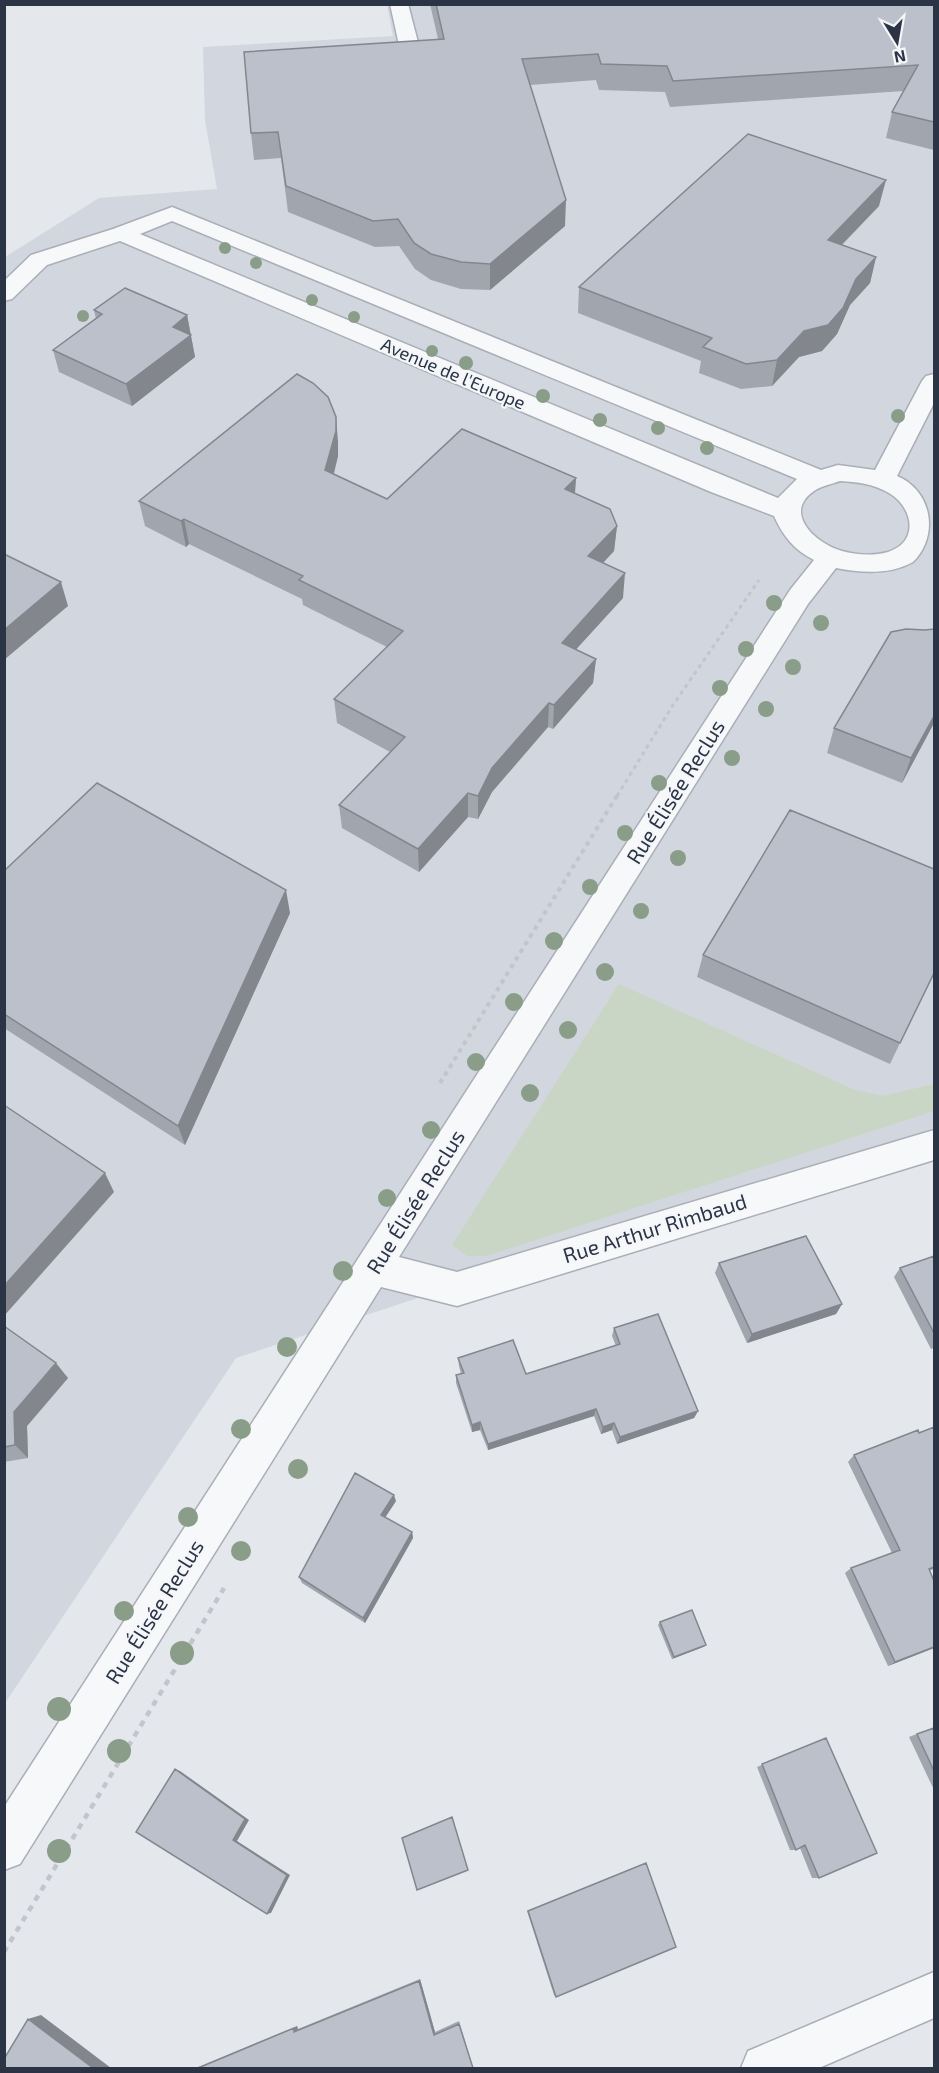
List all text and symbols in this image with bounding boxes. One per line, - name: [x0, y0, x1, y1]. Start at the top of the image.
- north arrow: [867, 12, 927, 72]
- text: N: [892, 47, 907, 68]
- street label: Avenue de l'Europe: [378, 333, 529, 413]
- street label: Rue Élisée Reclus: [620, 714, 729, 868]
- street label: Rue Élisée Reclus: [360, 1124, 469, 1278]
- street label: Rue Arthur Rimbaud: [560, 1188, 749, 1267]
- street label: Rue Élisée Reclus: [99, 1534, 208, 1688]

